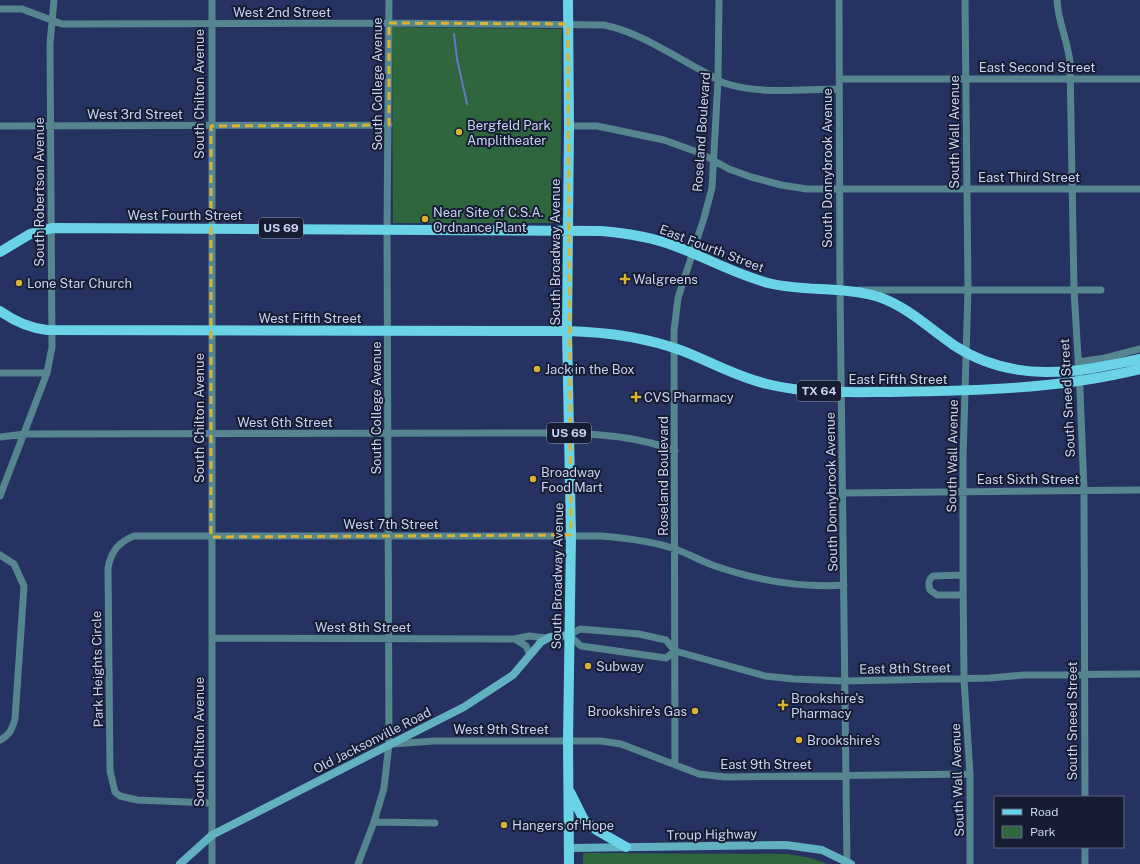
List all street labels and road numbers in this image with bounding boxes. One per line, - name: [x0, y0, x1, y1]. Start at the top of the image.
- street label: West 2nd Street: [233, 5, 331, 20]
- street label: South College Avenue: [370, 17, 385, 151]
- street label: South Chilton Avenue: [192, 29, 207, 159]
- street label: East Second Street: [979, 60, 1095, 75]
- street label: Roseland Boulevard: [690, 72, 713, 193]
- street label: South Wall Avenue: [947, 75, 962, 189]
- street label: South Donnybrook Avenue: [820, 88, 835, 248]
- street label: West 3rd Street: [87, 107, 183, 122]
- street label: South Robertson Avenue: [32, 117, 47, 267]
- street label: East Third Street: [978, 170, 1080, 185]
- street label: South Broadway Avenue: [548, 179, 563, 325]
- street label: West Fourth Street: [128, 208, 242, 223]
- road number: US 69: [259, 218, 303, 238]
- street label: East Fourth Street: [657, 222, 766, 275]
- street label: West Fifth Street: [258, 311, 362, 326]
- street label: South Sneed Street: [1057, 338, 1078, 458]
- street label: South College Avenue: [369, 341, 384, 475]
- street label: South Chilton Avenue: [192, 353, 207, 483]
- street label: East Fifth Street: [848, 372, 948, 387]
- road number: TX 64: [797, 381, 841, 401]
- street label: South Wall Avenue: [944, 399, 961, 513]
- street label: South Donnybrook Avenue: [823, 412, 840, 572]
- street label: West 6th Street: [237, 415, 333, 430]
- street label: Roseland Boulevard: [656, 416, 671, 536]
- road number: US 69: [547, 423, 591, 443]
- street label: East Sixth Street: [977, 472, 1079, 487]
- street label: South Broadway Avenue: [549, 502, 566, 650]
- street label: West 7th Street: [343, 517, 439, 532]
- street label: Park Heights Circle: [89, 611, 106, 727]
- street label: West 8th Street: [315, 620, 411, 635]
- street label: East 8th Street: [859, 660, 951, 677]
- street label: South Sneed Street: [1065, 661, 1080, 781]
- street label: South Chilton Avenue: [192, 677, 207, 807]
- street label: Old Jacksonville Road: [311, 704, 434, 777]
- street label: West 9th Street: [453, 722, 549, 737]
- street label: South Wall Avenue: [948, 723, 967, 837]
- street label: East 9th Street: [720, 757, 812, 772]
- street label: Troup Highway: [667, 826, 757, 843]

